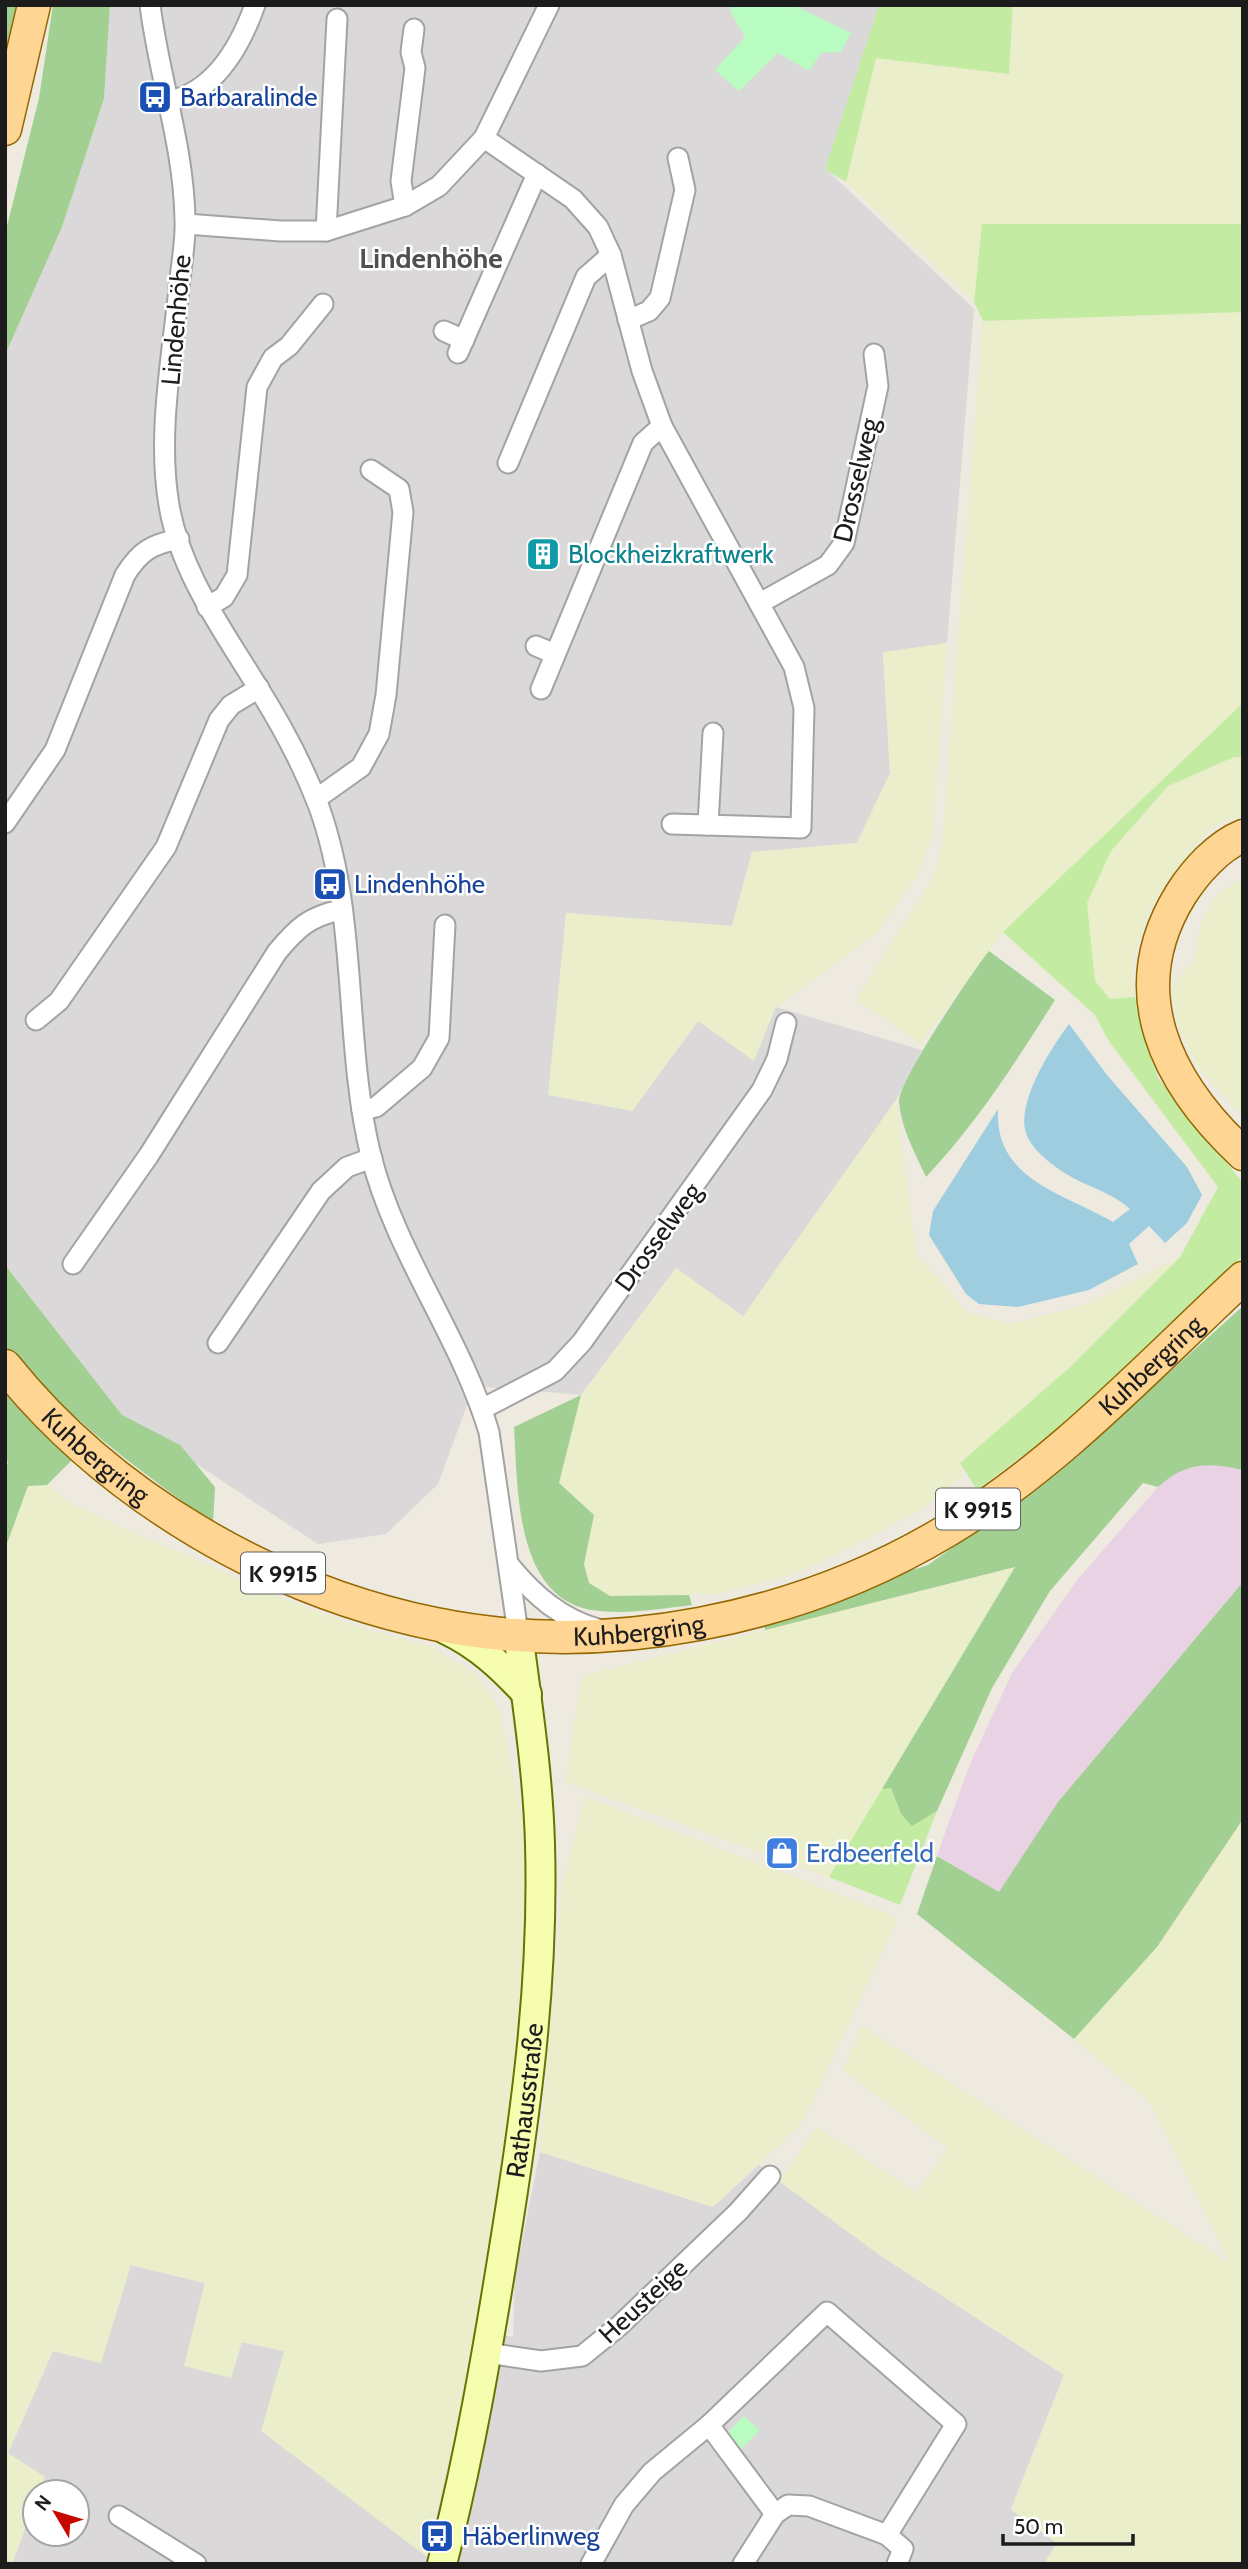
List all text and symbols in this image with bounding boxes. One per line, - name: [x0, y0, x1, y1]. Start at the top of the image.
- bus stop icon: Barbaralinde: [136, 78, 174, 116]
- place label: Barbaralinde: [180, 81, 318, 113]
- district label: Lindenhöhe: [359, 241, 503, 275]
- street label: Lindenhöhe: [154, 253, 198, 387]
- street label: Drosselweg: [826, 414, 886, 545]
- building icon: Blockheizkraftwerk: [524, 535, 562, 573]
- place label: Blockheizkraftwerk: [568, 538, 774, 570]
- bus stop icon: Lindenhöhe: [311, 865, 349, 903]
- place label: Lindenhöhe: [354, 868, 485, 900]
- street label: Drosselweg: [608, 1175, 709, 1298]
- street label: Kuhbergring: [1092, 1308, 1210, 1422]
- street label: Kuhbergring: [35, 1401, 156, 1512]
- road number: K 9915: [936, 1489, 1020, 1530]
- road number: K 9915: [241, 1553, 325, 1594]
- street label: Kuhbergring: [573, 1607, 708, 1653]
- shop icon: Erdbeerfeld: [763, 1834, 801, 1872]
- place label: Erdbeerfeld: [806, 1837, 934, 1869]
- street label: Rathausstraße: [499, 2022, 550, 2180]
- street label: Heusteige: [592, 2252, 694, 2350]
- north arrow: [21, 2478, 91, 2548]
- text: N: [30, 2490, 56, 2515]
- scale bar: [1003, 2502, 1132, 2546]
- text: 50 m: [1014, 2514, 1063, 2539]
- bus stop icon: Häberlinweg: [418, 2517, 456, 2555]
- place label: Häberlinweg: [462, 2520, 601, 2552]

